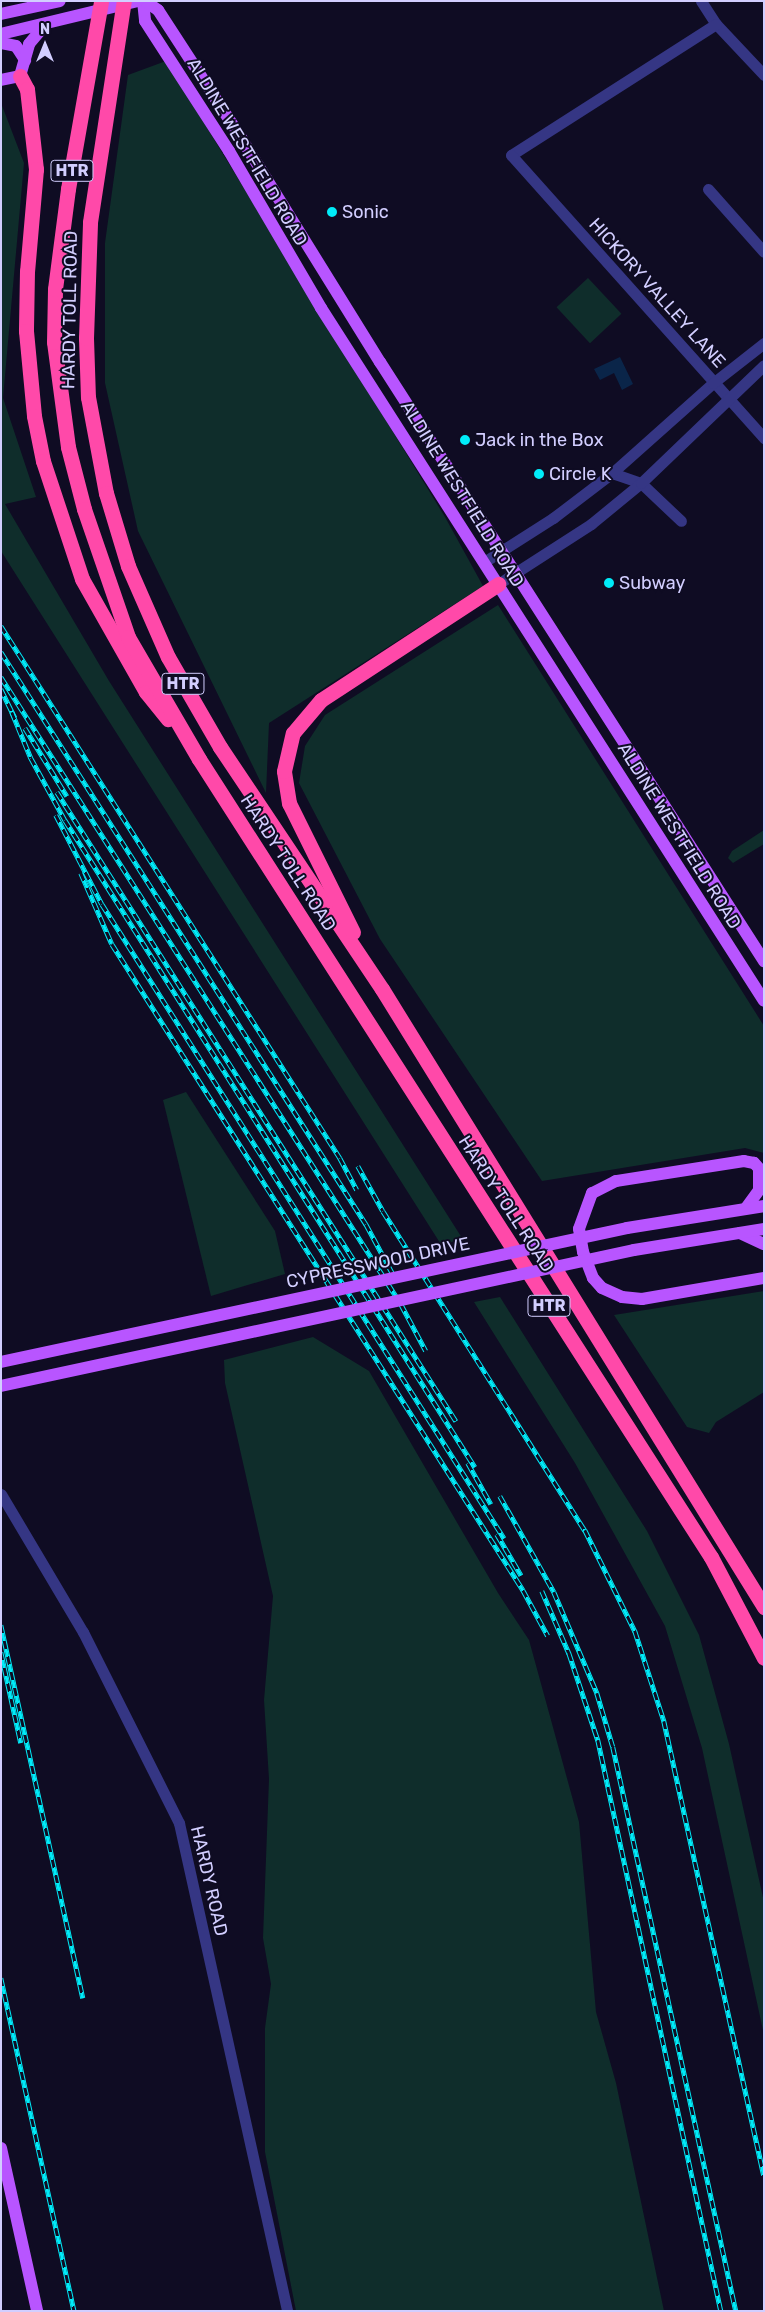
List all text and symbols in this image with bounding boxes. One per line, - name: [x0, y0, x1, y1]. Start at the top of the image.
- north arrow: [20, 20, 70, 70]
- text: N: [40, 21, 50, 38]
- street label: ALDINE WESTFIELD ROAD: [182, 54, 312, 250]
- road number: HTR: [50, 158, 94, 185]
- place label: Sonic: [342, 201, 389, 223]
- marker: Sonic: [326, 206, 338, 218]
- street label: HICKORY VALLEY LANE: [584, 213, 730, 373]
- street label: HARDY TOLL ROAD: [58, 230, 82, 390]
- street label: ALDINE WESTFIELD ROAD: [396, 397, 528, 591]
- place label: Jack in the Box: [475, 429, 604, 451]
- marker: Jack in the Box: [459, 434, 471, 446]
- place label: Circle K: [549, 463, 612, 485]
- marker: Circle K: [533, 468, 545, 480]
- place label: Subway: [619, 572, 685, 594]
- marker: Subway: [603, 577, 615, 589]
- road number: HTR: [160, 671, 206, 698]
- street label: ALDINE WESTFIELD ROAD: [613, 739, 745, 933]
- street label: HARDY TOLL ROAD: [235, 790, 341, 936]
- street label: HARDY TOLL ROAD: [453, 1131, 559, 1277]
- street label: CYPRESSWOOD DRIVE: [284, 1233, 472, 1293]
- road number: HTR: [526, 1292, 572, 1320]
- street label: HARDY ROAD: [186, 1824, 232, 1938]

